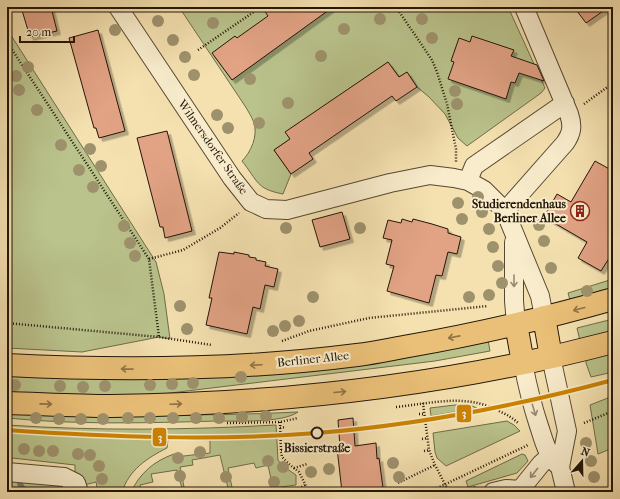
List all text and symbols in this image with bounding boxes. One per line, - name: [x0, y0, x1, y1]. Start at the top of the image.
- scale bar: [20, 18, 74, 44]
- text: 20 m: [26, 25, 51, 39]
- street label: Wilmersdorfer Straße: [174, 96, 251, 197]
- place label: Studierendenhaus Berliner Allee: [472, 197, 567, 225]
- building icon: Studierendenhaus Berliner Allee: [569, 200, 591, 222]
- one-way arrow: [510, 274, 518, 287]
- one-way arrow: [573, 306, 586, 313]
- one-way arrow: [448, 334, 461, 342]
- street label: Berliner Allee: [276, 348, 350, 370]
- one-way arrow: [250, 361, 263, 368]
- one-way arrow: [121, 365, 134, 373]
- one-way arrow: [333, 388, 346, 395]
- one-way arrow: [39, 401, 52, 408]
- one-way arrow: [169, 401, 182, 408]
- line badge: 3: [456, 404, 472, 423]
- one-way arrow: [531, 404, 538, 417]
- text: 3: [462, 407, 467, 420]
- marker: Bissierstraße: [310, 426, 324, 440]
- line badge: 3: [152, 427, 167, 447]
- text: 3: [158, 431, 163, 444]
- place label: Bissierstraße: [284, 441, 350, 455]
- north arrow: [562, 441, 602, 481]
- text: N: [579, 445, 592, 460]
- one-way arrow: [529, 467, 538, 478]

